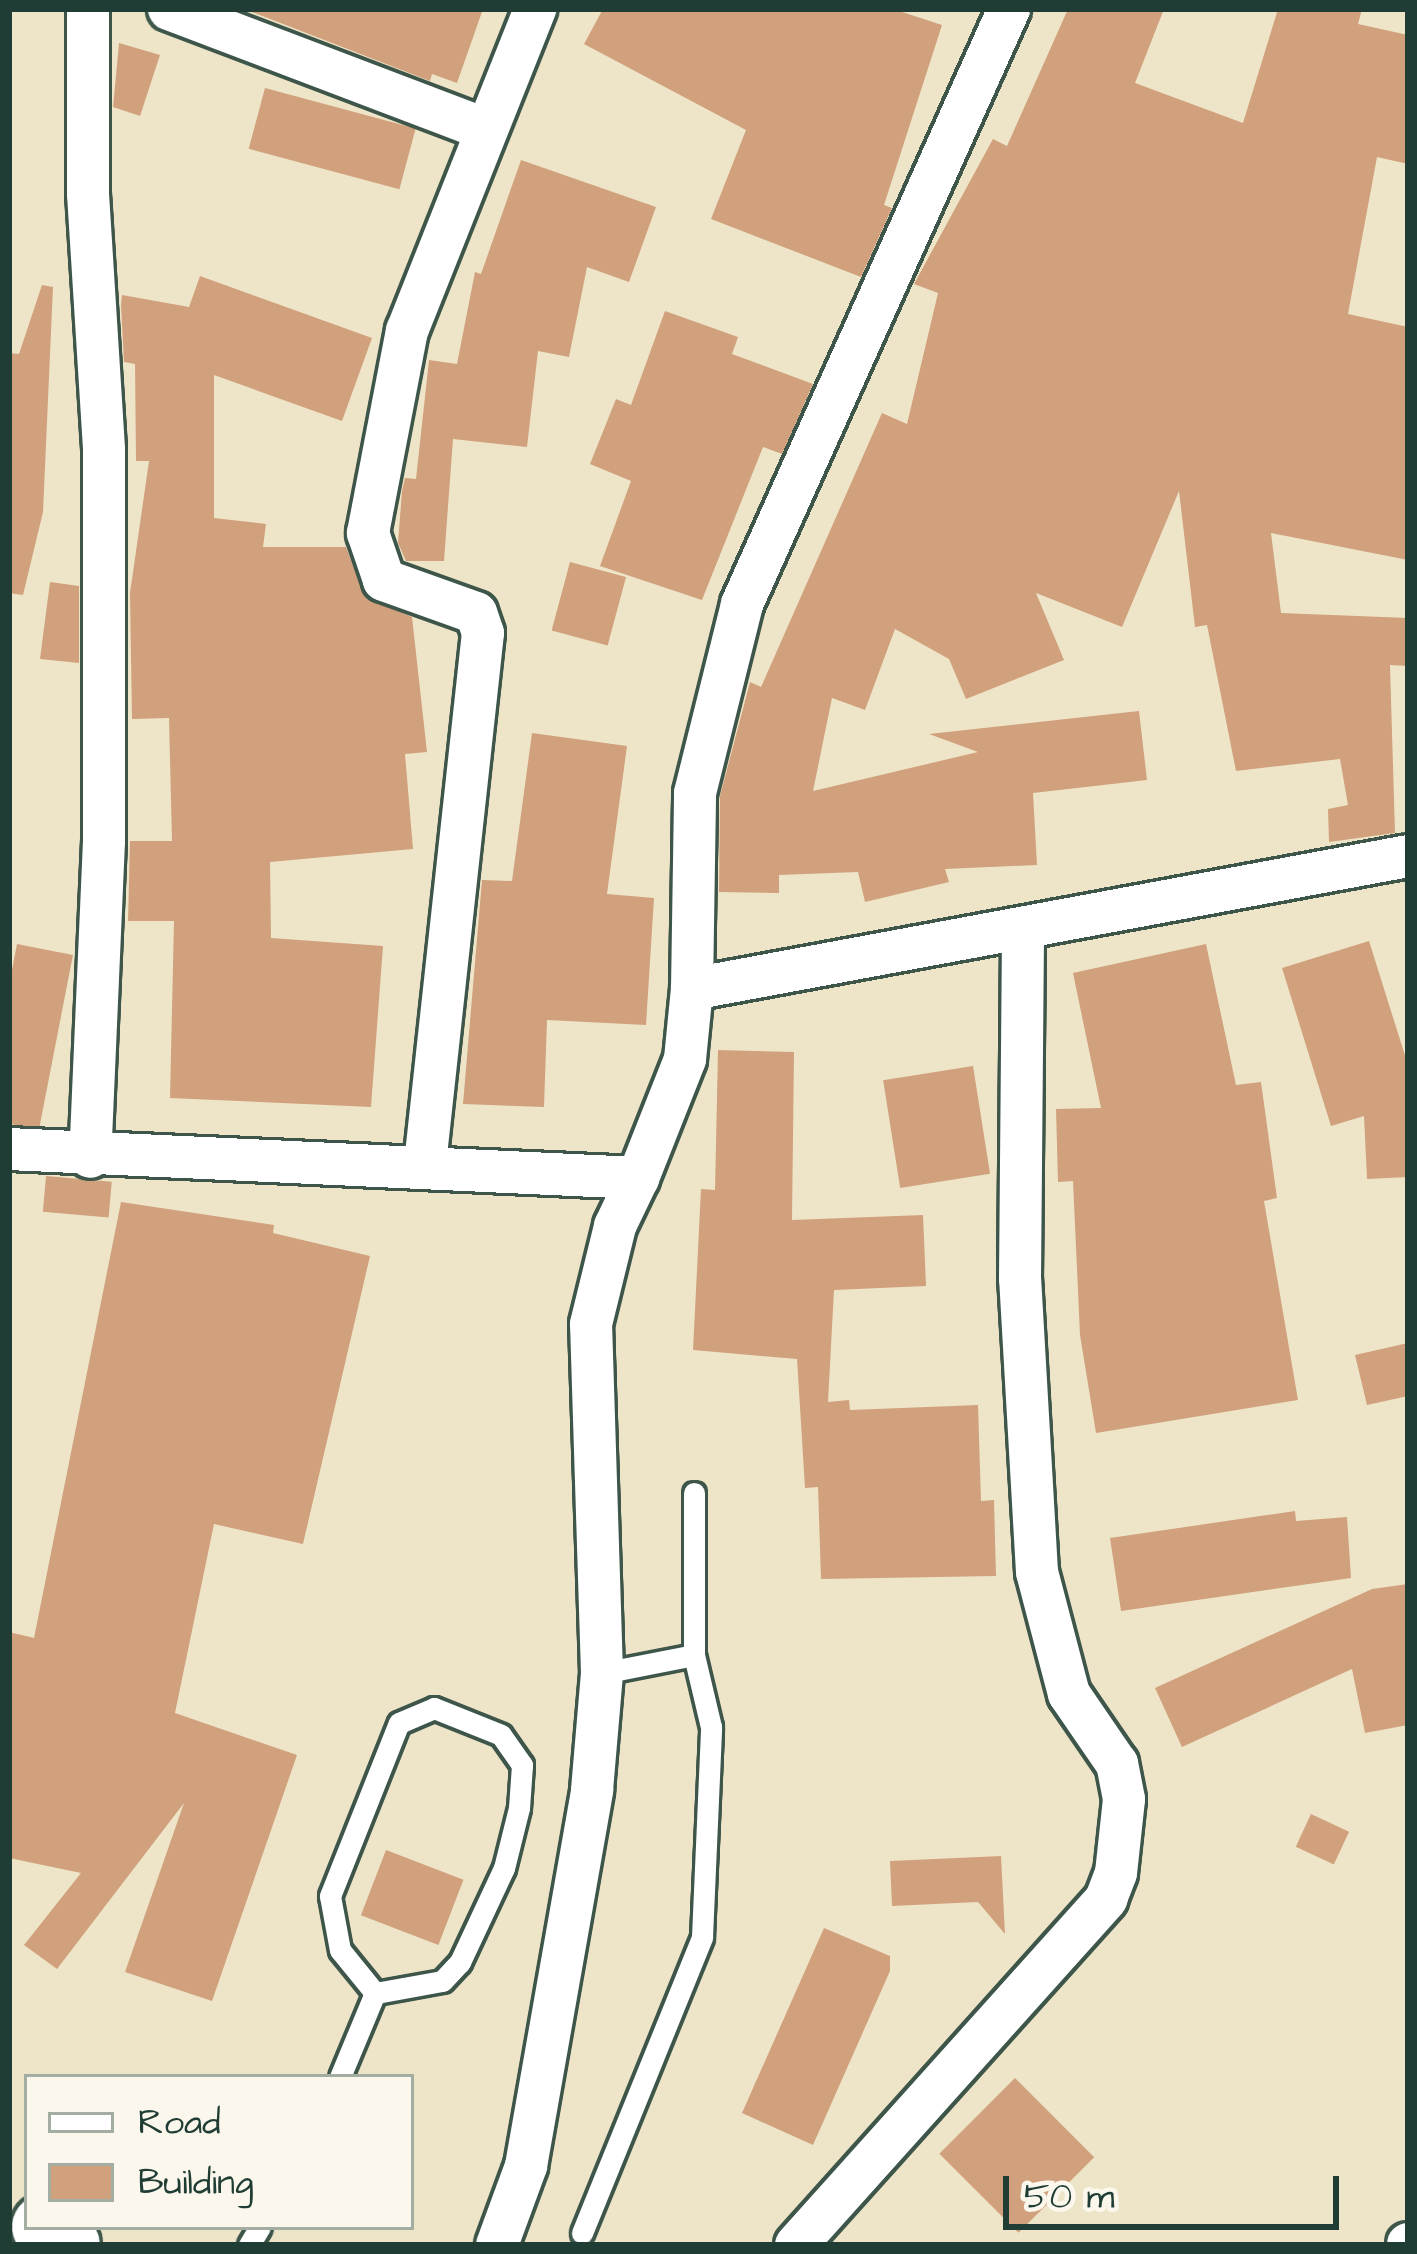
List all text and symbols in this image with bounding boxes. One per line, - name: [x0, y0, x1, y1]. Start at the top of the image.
- legend: [24, 2074, 414, 2230]
- text: Road: [138, 2097, 221, 2148]
- scale bar: [1009, 2152, 1345, 2226]
- text: Building: [138, 2157, 253, 2208]
- text: 50 m: [1024, 2171, 1115, 2222]

